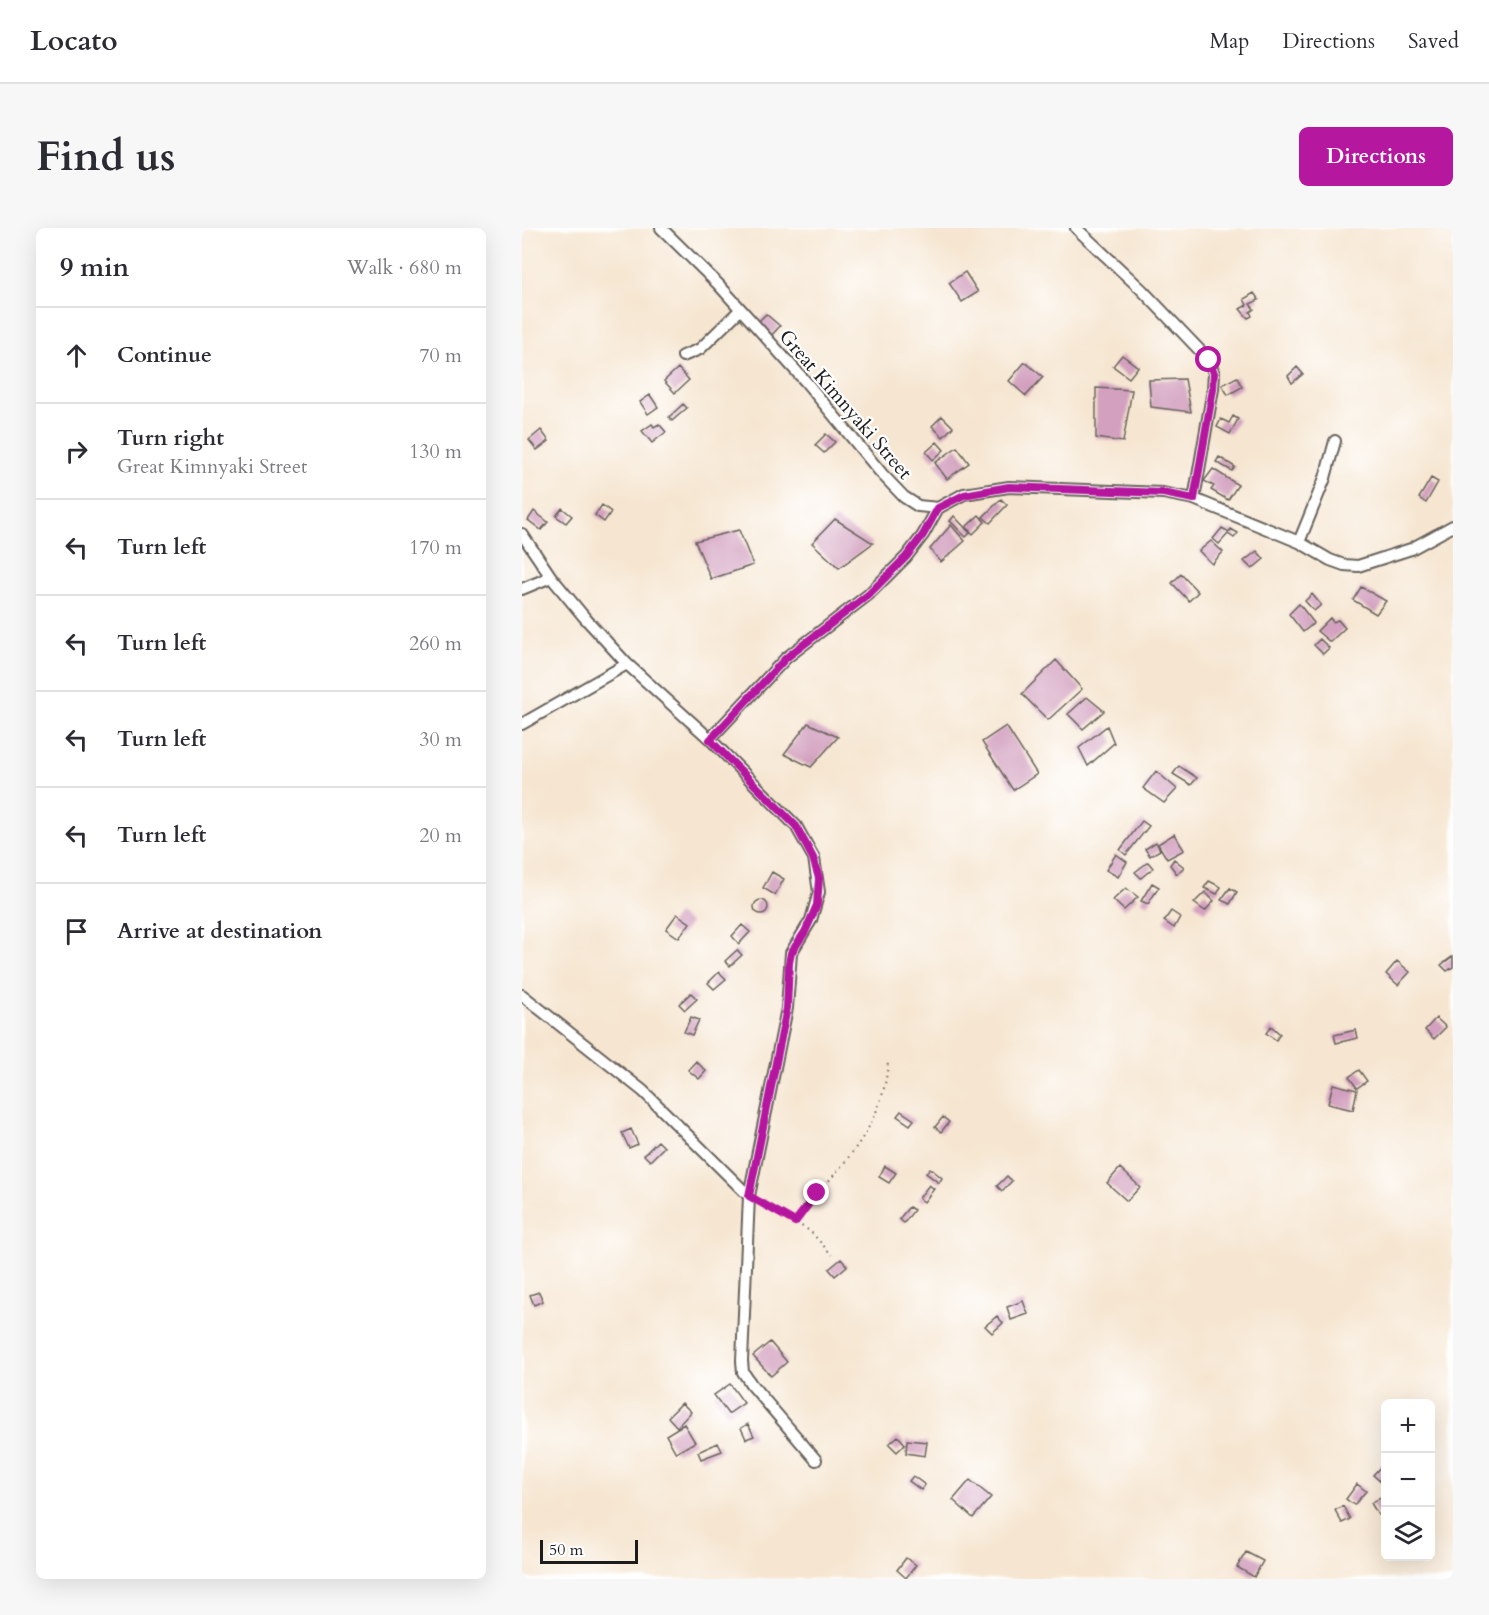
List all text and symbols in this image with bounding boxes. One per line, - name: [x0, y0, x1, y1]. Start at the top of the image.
- text: Locato: [30, 22, 118, 60]
- text: Map: [1209, 27, 1249, 56]
- text: Directions: [1282, 27, 1375, 56]
- text: Saved: [1408, 27, 1459, 56]
- button: Directions: [1299, 127, 1453, 186]
- text: Find us: [36, 128, 176, 185]
- text: 9 min: [60, 250, 129, 285]
- text: Walk · 680 m: [347, 254, 462, 281]
- street label: Great Kimnyaki Street: [773, 324, 919, 486]
- icon: ahead: [60, 339, 93, 372]
- text: Continue: [117, 340, 212, 370]
- text: 70 m: [419, 342, 462, 369]
- route start: [1195, 346, 1221, 372]
- text: Turn right: [117, 423, 224, 453]
- icon: right: [60, 435, 93, 468]
- text: 130 m: [409, 438, 462, 465]
- text: Great Kimnyaki Street: [117, 453, 307, 480]
- icon: left: [60, 531, 93, 564]
- text: Turn left: [117, 532, 206, 562]
- text: 170 m: [409, 534, 462, 561]
- icon: left: [60, 627, 93, 660]
- text: Turn left: [117, 628, 206, 658]
- text: 260 m: [409, 630, 462, 657]
- icon: left: [60, 723, 93, 756]
- text: Turn left: [117, 724, 206, 754]
- text: 30 m: [419, 726, 462, 753]
- icon: left: [60, 819, 93, 852]
- text: Turn left: [117, 820, 206, 850]
- text: 20 m: [419, 822, 462, 849]
- icon: arrive: [60, 915, 93, 948]
- text: Arrive at destination: [117, 916, 322, 946]
- route end: [803, 1179, 829, 1205]
- map controls: [1381, 1399, 1435, 1561]
- button: +: [1381, 1399, 1435, 1453]
- button: −: [1381, 1453, 1435, 1507]
- button: layers: [1381, 1507, 1435, 1561]
- scale bar: [540, 1537, 638, 1564]
- text: 50 m: [549, 1539, 583, 1561]

